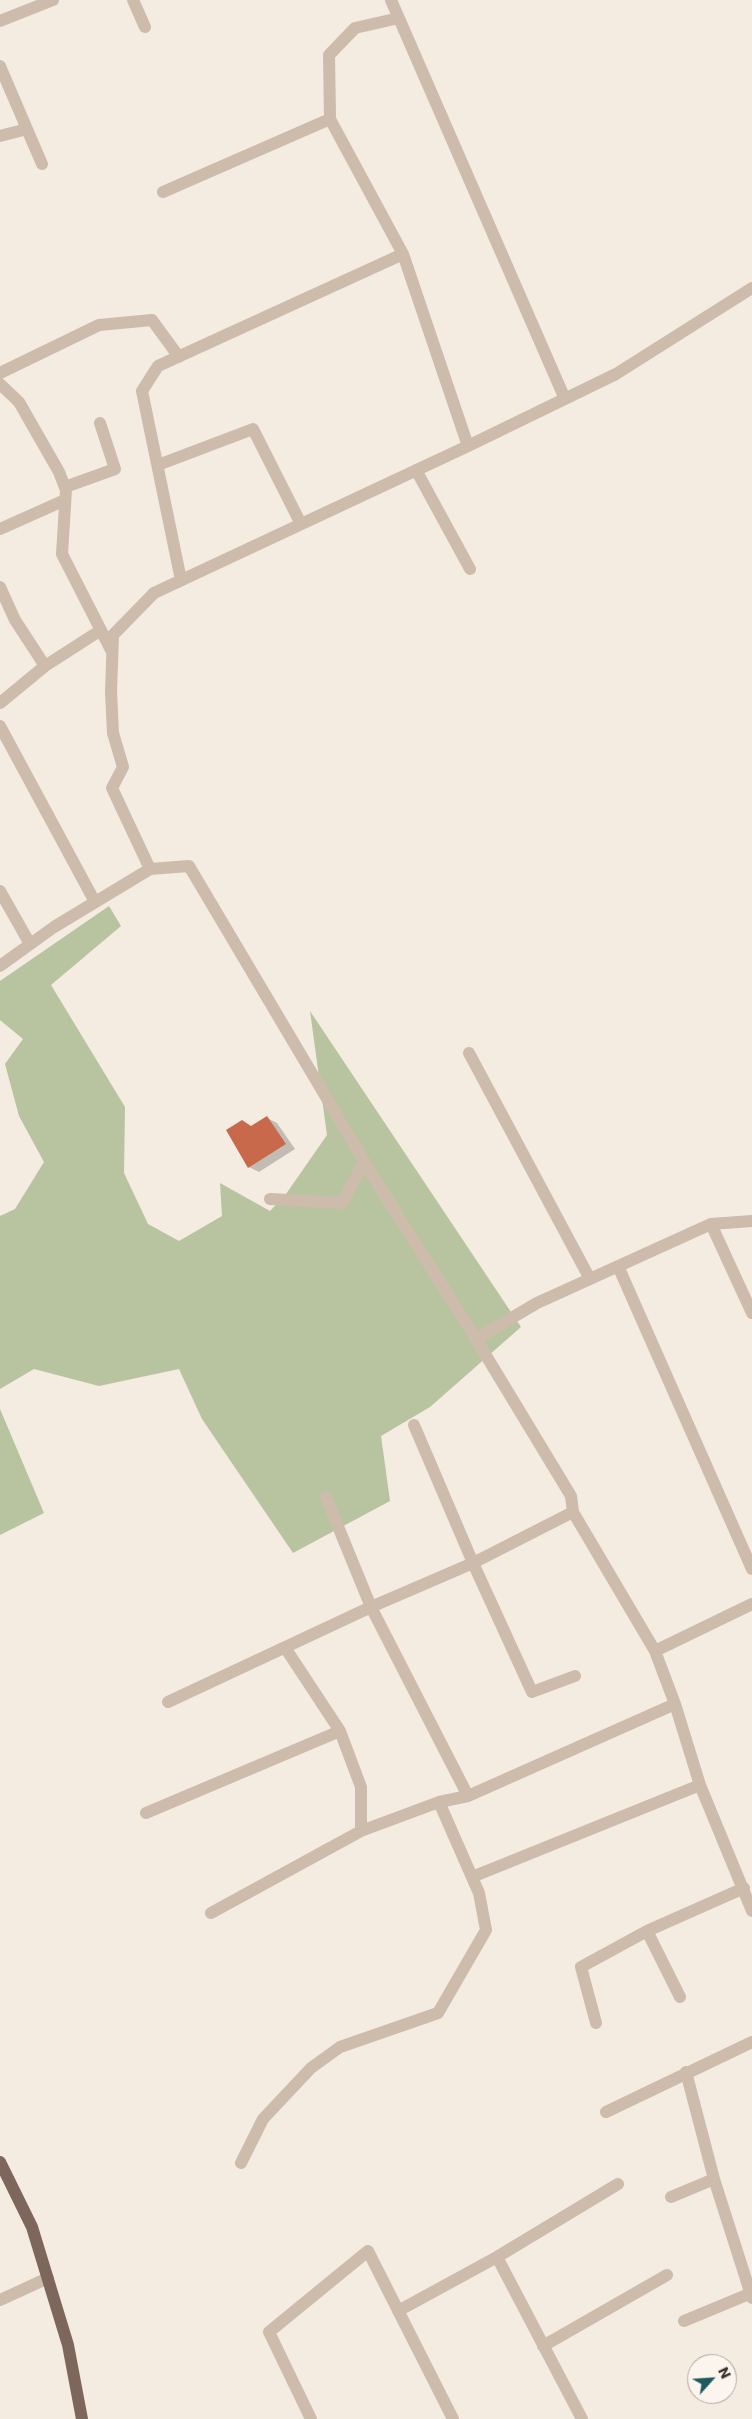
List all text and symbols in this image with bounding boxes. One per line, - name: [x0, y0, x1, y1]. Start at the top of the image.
- north arrow: [687, 2354, 737, 2404]
- text: N: [713, 2364, 736, 2382]

